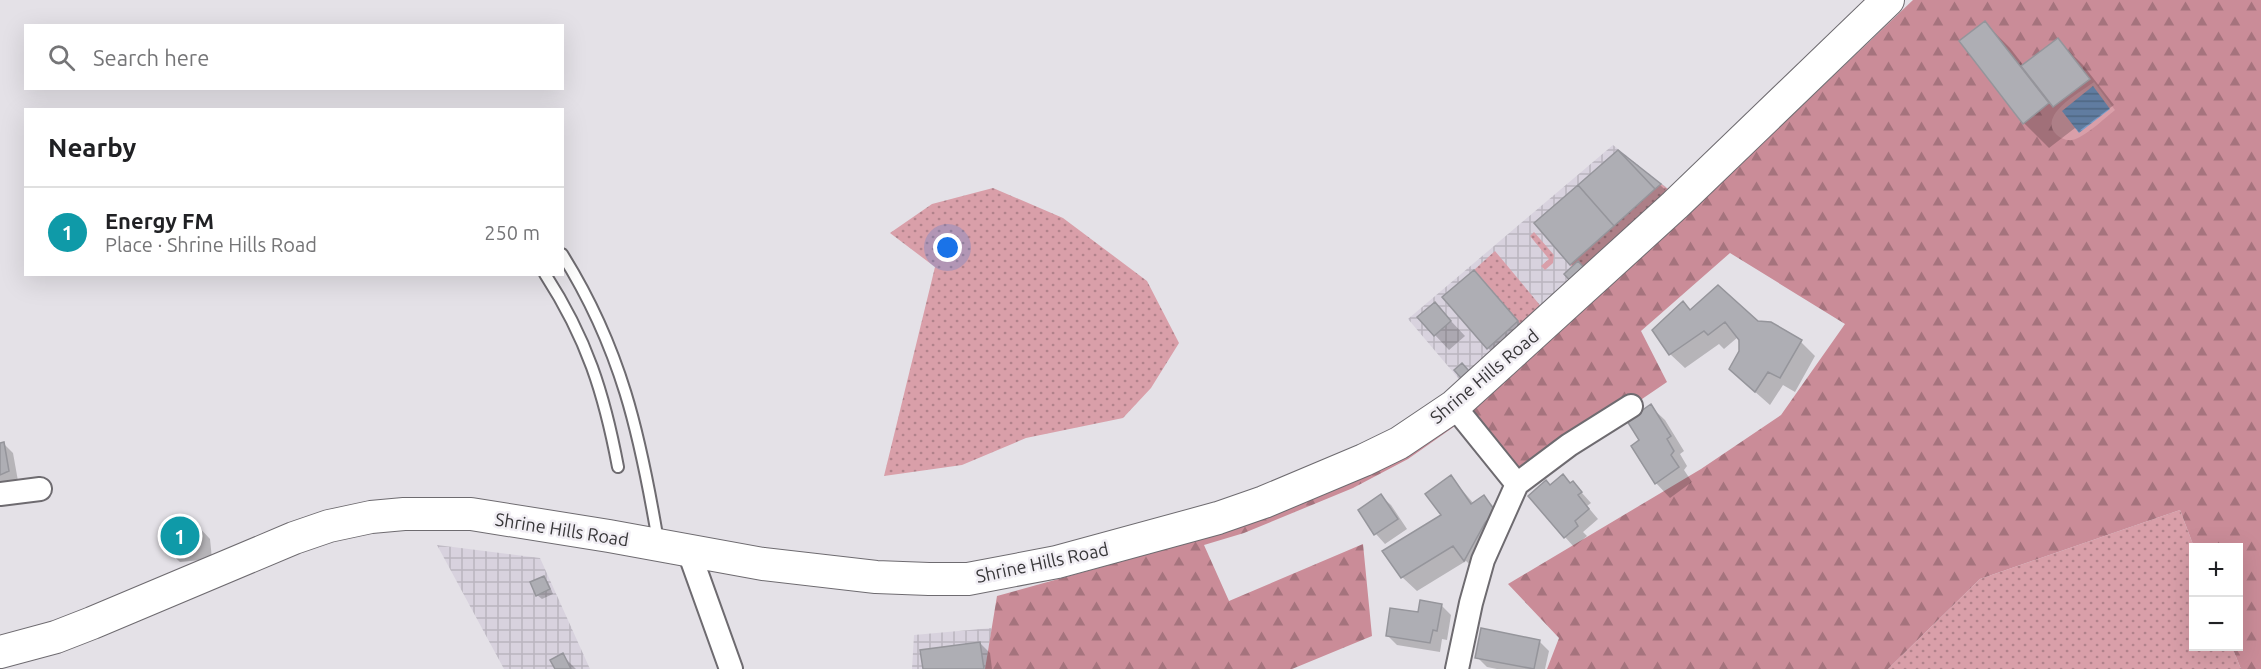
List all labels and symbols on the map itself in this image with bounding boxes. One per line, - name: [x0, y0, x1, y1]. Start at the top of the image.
- your location: [933, 233, 962, 262]
- street label: Shrine Hills Road: [1426, 325, 1542, 427]
- street label: Shrine Hills Road: [494, 509, 630, 549]
- pin: 1: [160, 514, 200, 558]
- street label: Shrine Hills Road: [974, 538, 1110, 586]

